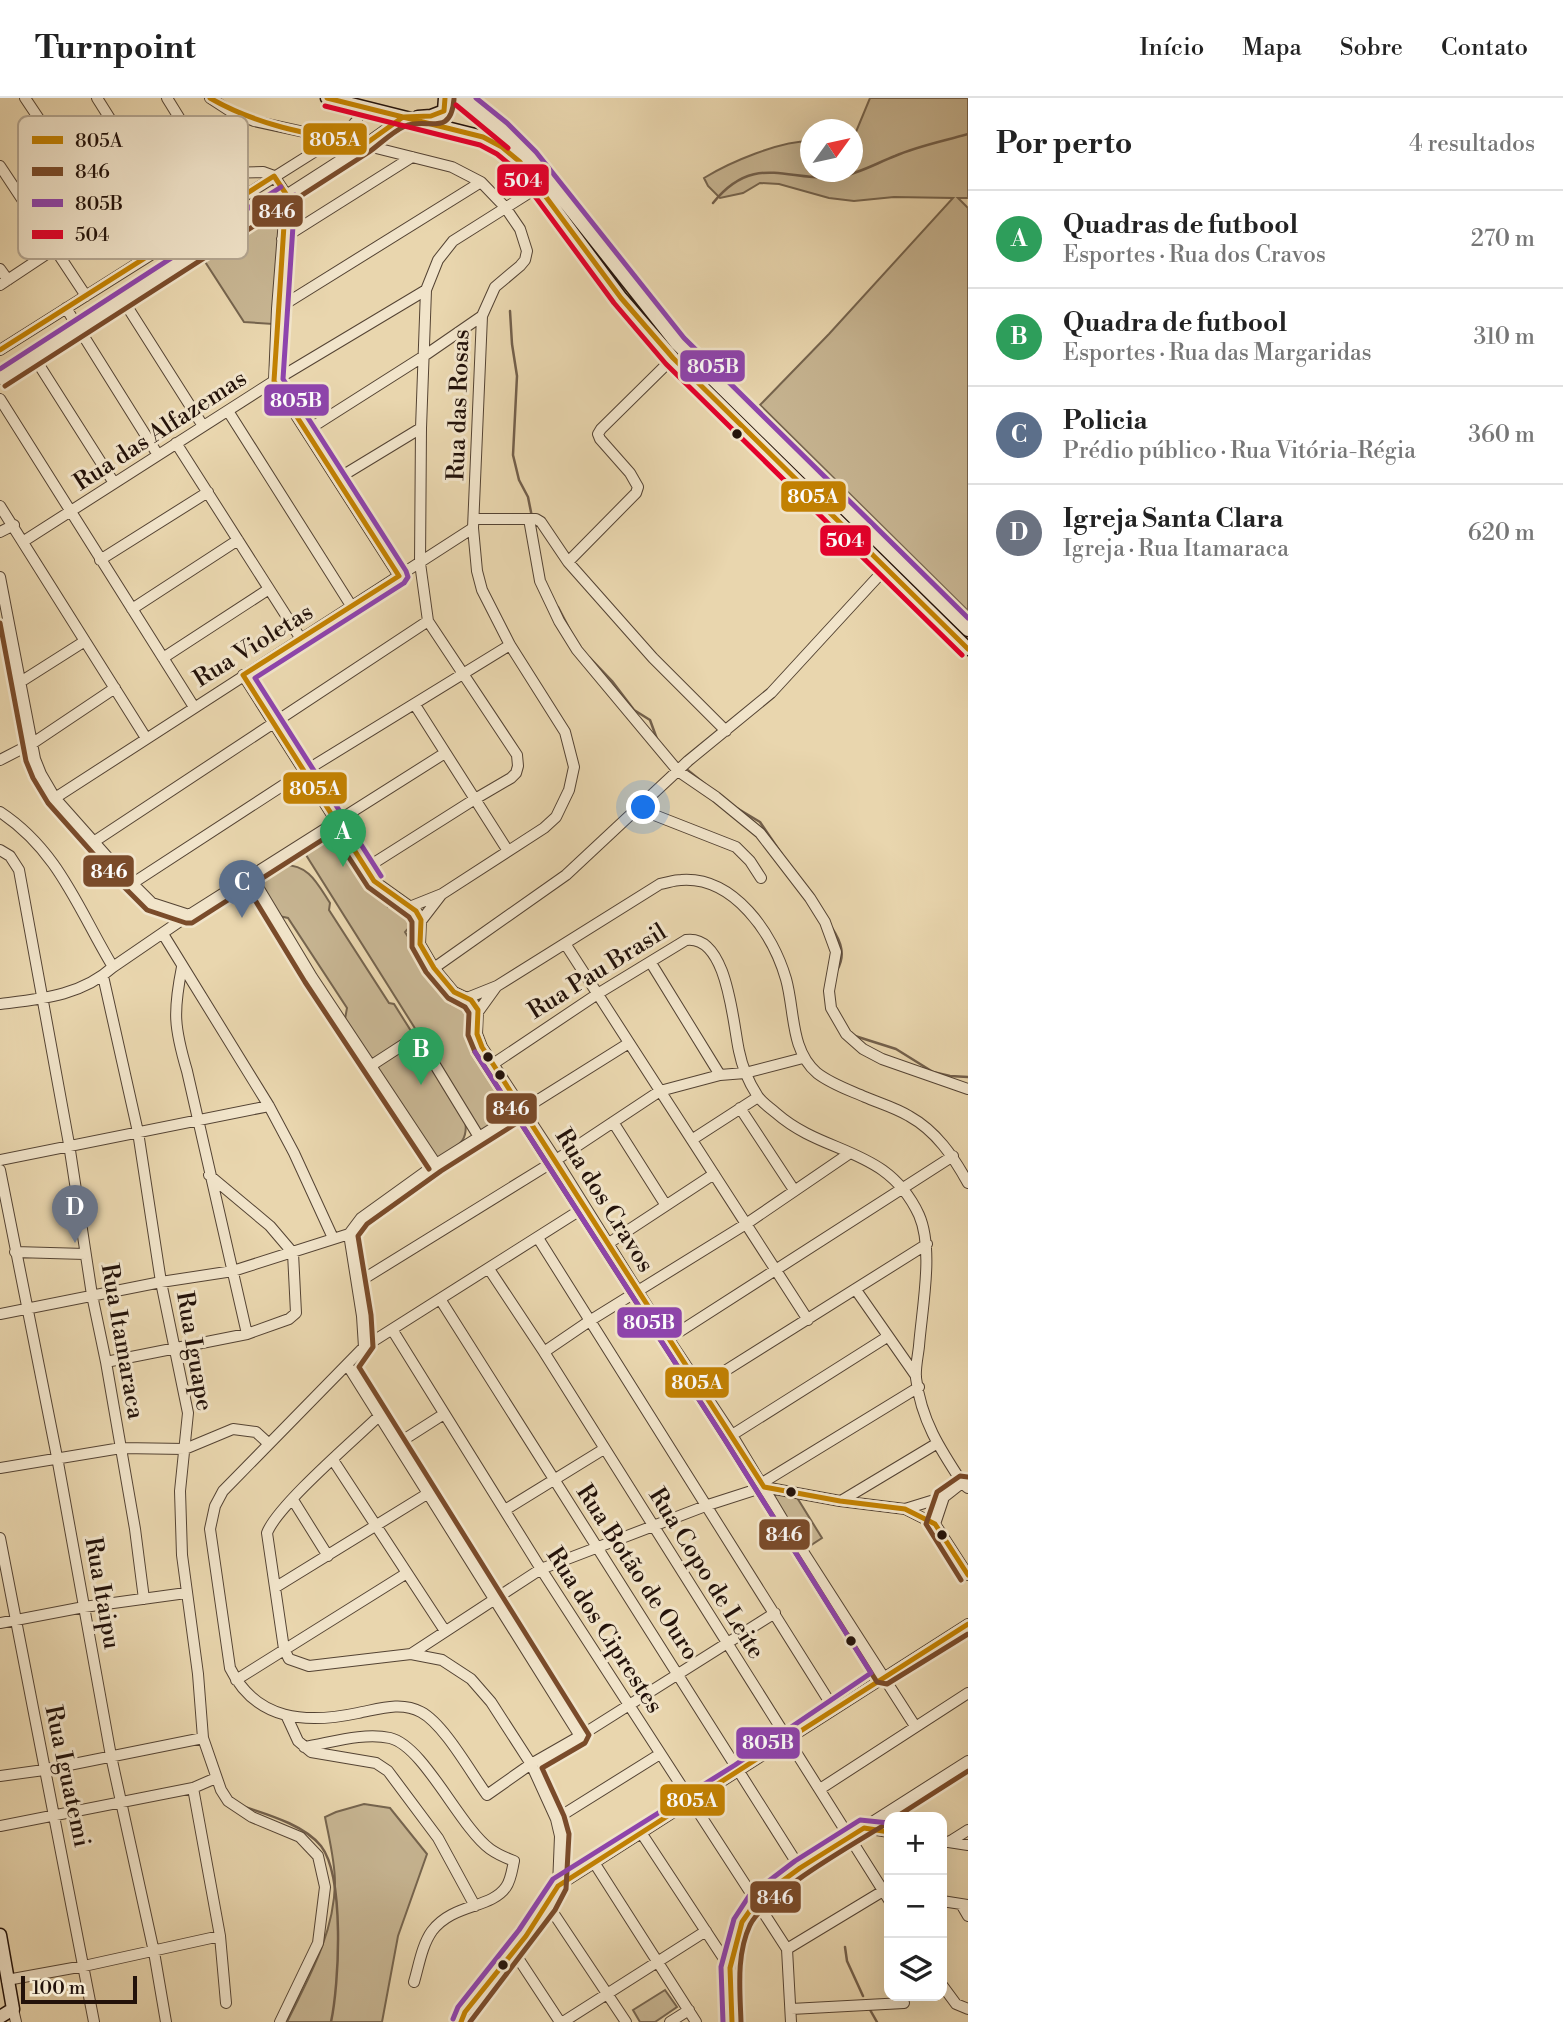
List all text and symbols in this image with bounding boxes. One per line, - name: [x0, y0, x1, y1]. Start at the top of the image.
- text: Turnpoint: [35, 28, 196, 69]
- text: Início: [1140, 33, 1204, 63]
- text: Mapa: [1242, 33, 1302, 63]
- text: Sobre: [1340, 33, 1403, 63]
- text: Contato: [1441, 33, 1528, 63]
- legend: [18, 116, 248, 259]
- north arrow: [800, 119, 863, 182]
- line badge: 805A: [302, 122, 368, 156]
- text: Por perto: [996, 125, 1132, 163]
- text: 805A: [309, 128, 361, 152]
- text: 805A: [75, 129, 124, 153]
- text: 4 resultados: [1409, 130, 1535, 158]
- text: 846: [75, 160, 110, 184]
- line badge: 504: [496, 163, 550, 197]
- text: 504: [504, 169, 542, 193]
- text: 805B: [75, 192, 123, 216]
- line badge: 846: [251, 194, 304, 228]
- text: 846: [258, 200, 296, 224]
- text: Quadras de futbool: [1063, 209, 1298, 241]
- text: 504: [75, 223, 109, 247]
- text: A: [1011, 225, 1027, 253]
- text: 270 m: [1471, 225, 1535, 253]
- text: Esportes · Rua dos Cravos: [1063, 241, 1326, 269]
- text: Quadra de futbool: [1063, 307, 1287, 339]
- text: B: [1010, 323, 1028, 351]
- text: 310 m: [1474, 323, 1535, 351]
- street label: Rua das Rosas: [441, 329, 477, 481]
- text: Esportes · Rua das Margaridas: [1063, 339, 1372, 367]
- line badge: 805B: [679, 349, 746, 383]
- text: 805B: [687, 355, 739, 379]
- street label: Rua das Alfazemas: [68, 364, 253, 498]
- line badge: 805B: [263, 383, 330, 417]
- text: 805B: [270, 389, 322, 413]
- text: Policia: [1063, 405, 1148, 437]
- text: C: [1011, 421, 1027, 449]
- text: 360 m: [1468, 421, 1535, 449]
- unlabelled marker: [730, 427, 744, 441]
- text: Prédio público · Rua Vitória-Régia: [1063, 437, 1416, 465]
- line badge: 805A: [780, 480, 847, 513]
- text: 805A: [787, 485, 839, 509]
- text: Igreja Santa Clara: [1063, 503, 1283, 535]
- text: D: [1010, 519, 1028, 547]
- text: 620 m: [1468, 519, 1535, 547]
- line badge: 504: [819, 524, 872, 557]
- text: 504: [826, 529, 864, 553]
- text: Igreja · Rua Itamaraca: [1063, 535, 1289, 563]
- street label: Rua Violetas: [188, 597, 319, 694]
- line badge: 805A: [282, 771, 348, 805]
- text: 805A: [289, 777, 341, 801]
- your location: [626, 790, 660, 824]
- pin: A: [320, 809, 366, 867]
- line badge: 846: [82, 854, 135, 888]
- text: 846: [90, 860, 128, 884]
- pin: C: [219, 860, 265, 918]
- street label: Rua Pau Brasil: [523, 917, 673, 1026]
- pin: B: [398, 1027, 444, 1085]
- unlabelled marker: [481, 1050, 495, 1064]
- unlabelled marker: [493, 1068, 507, 1082]
- line badge: 846: [485, 1092, 538, 1125]
- text: 846: [492, 1097, 530, 1121]
- street label: Rua dos Cravos: [548, 1123, 660, 1278]
- pin: D: [52, 1185, 98, 1243]
- street label: Rua Itamaraca: [94, 1261, 151, 1422]
- street label: Rua Iguape: [169, 1289, 219, 1413]
- line badge: 805B: [616, 1306, 683, 1339]
- text: 805B: [623, 1311, 675, 1335]
- line badge: 805A: [664, 1366, 730, 1399]
- text: 805A: [671, 1371, 723, 1395]
- street label: Rua Botão de Ouro: [569, 1479, 705, 1666]
- street label: Rua Copo de Leite: [641, 1482, 771, 1665]
- unlabelled marker: [784, 1485, 798, 1499]
- line badge: 846: [758, 1518, 811, 1551]
- text: 846: [765, 1523, 803, 1547]
- unlabelled marker: [935, 1528, 949, 1542]
- street label: Rua Itaipu: [77, 1535, 127, 1652]
- street label: Rua dos Ciprestes: [539, 1542, 669, 1719]
- unlabelled marker: [844, 1634, 858, 1648]
- street label: Rua Iguatemi: [37, 1703, 97, 1850]
- line badge: 805B: [735, 1726, 801, 1760]
- text: 805B: [742, 1731, 794, 1755]
- line badge: 805A: [659, 1783, 726, 1817]
- text: 805A: [666, 1789, 718, 1813]
- map controls: [884, 1812, 947, 2001]
- button: +: [884, 1812, 947, 1875]
- button: −: [884, 1875, 947, 1938]
- line badge: 846: [749, 1880, 802, 1914]
- text: 846: [756, 1886, 794, 1910]
- button: layers: [884, 1938, 947, 2001]
- unlabelled marker: [496, 1958, 510, 1972]
- scale bar: [21, 1973, 136, 2005]
- text: 100 m: [32, 1976, 85, 2000]

